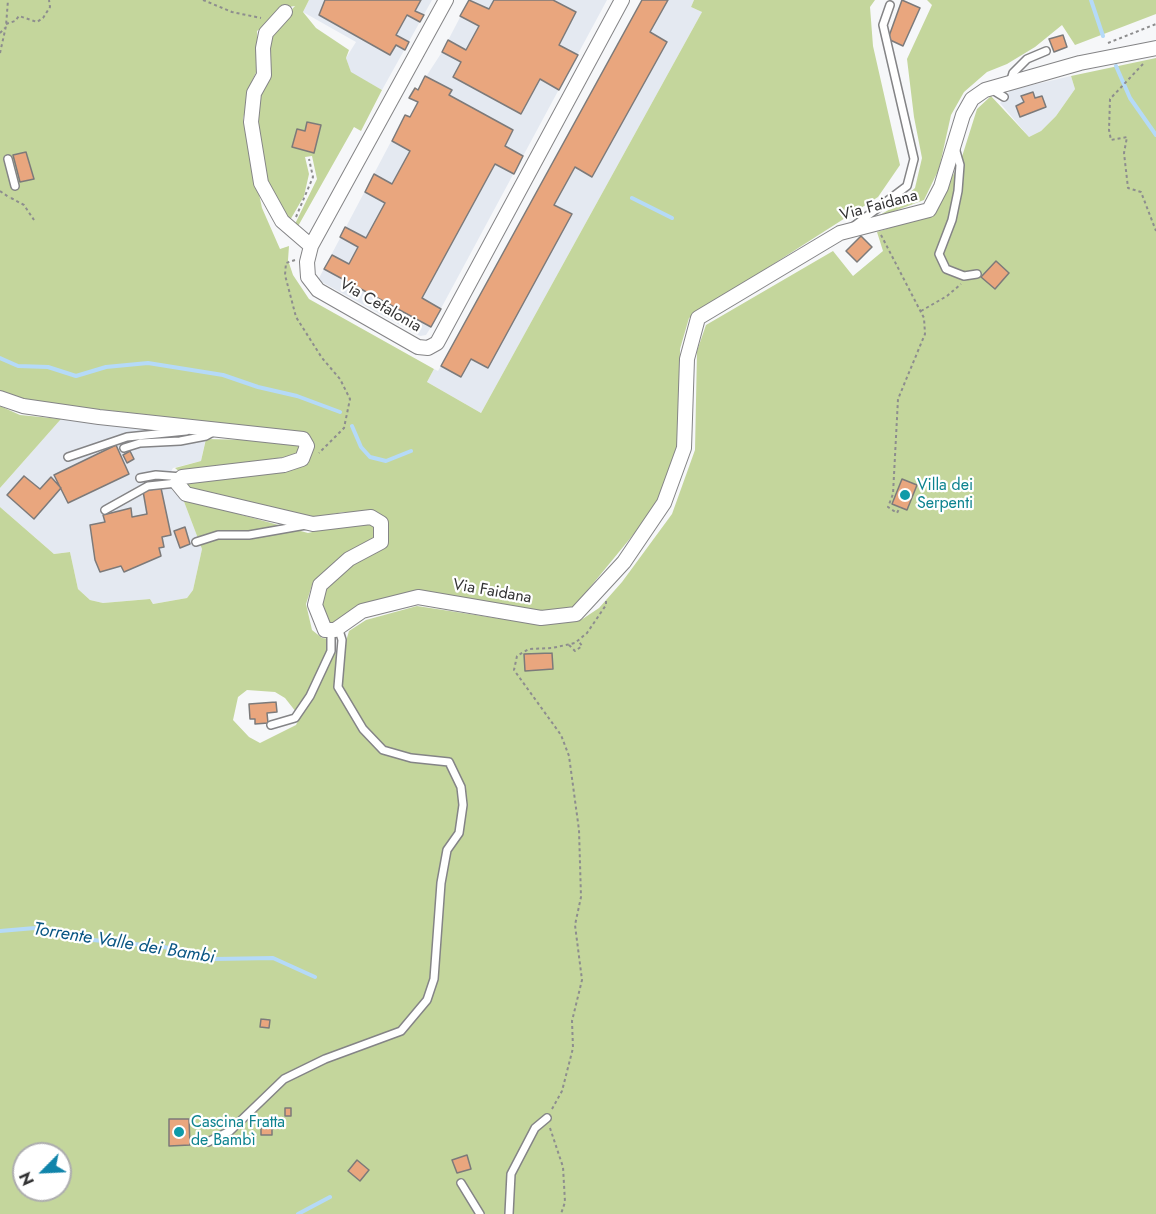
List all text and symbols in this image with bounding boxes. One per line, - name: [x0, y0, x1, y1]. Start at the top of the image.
- street label: Via Faidana: [838, 186, 920, 226]
- street label: Via Cefalonia: [336, 275, 424, 337]
- place label: Villa dei Serpenti: [917, 476, 973, 514]
- marker: Villa dei Serpenti: [898, 488, 912, 502]
- street label: Via Faidana: [451, 576, 533, 608]
- water label: Torrente Valle dei Bambi: [32, 919, 216, 969]
- place label: Cascina Fratta de Bambì: [191, 1113, 285, 1151]
- marker: Cascina Fratta de Bambì: [172, 1125, 186, 1139]
- north arrow: [12, 1142, 72, 1202]
- text: N: [14, 1168, 40, 1189]

